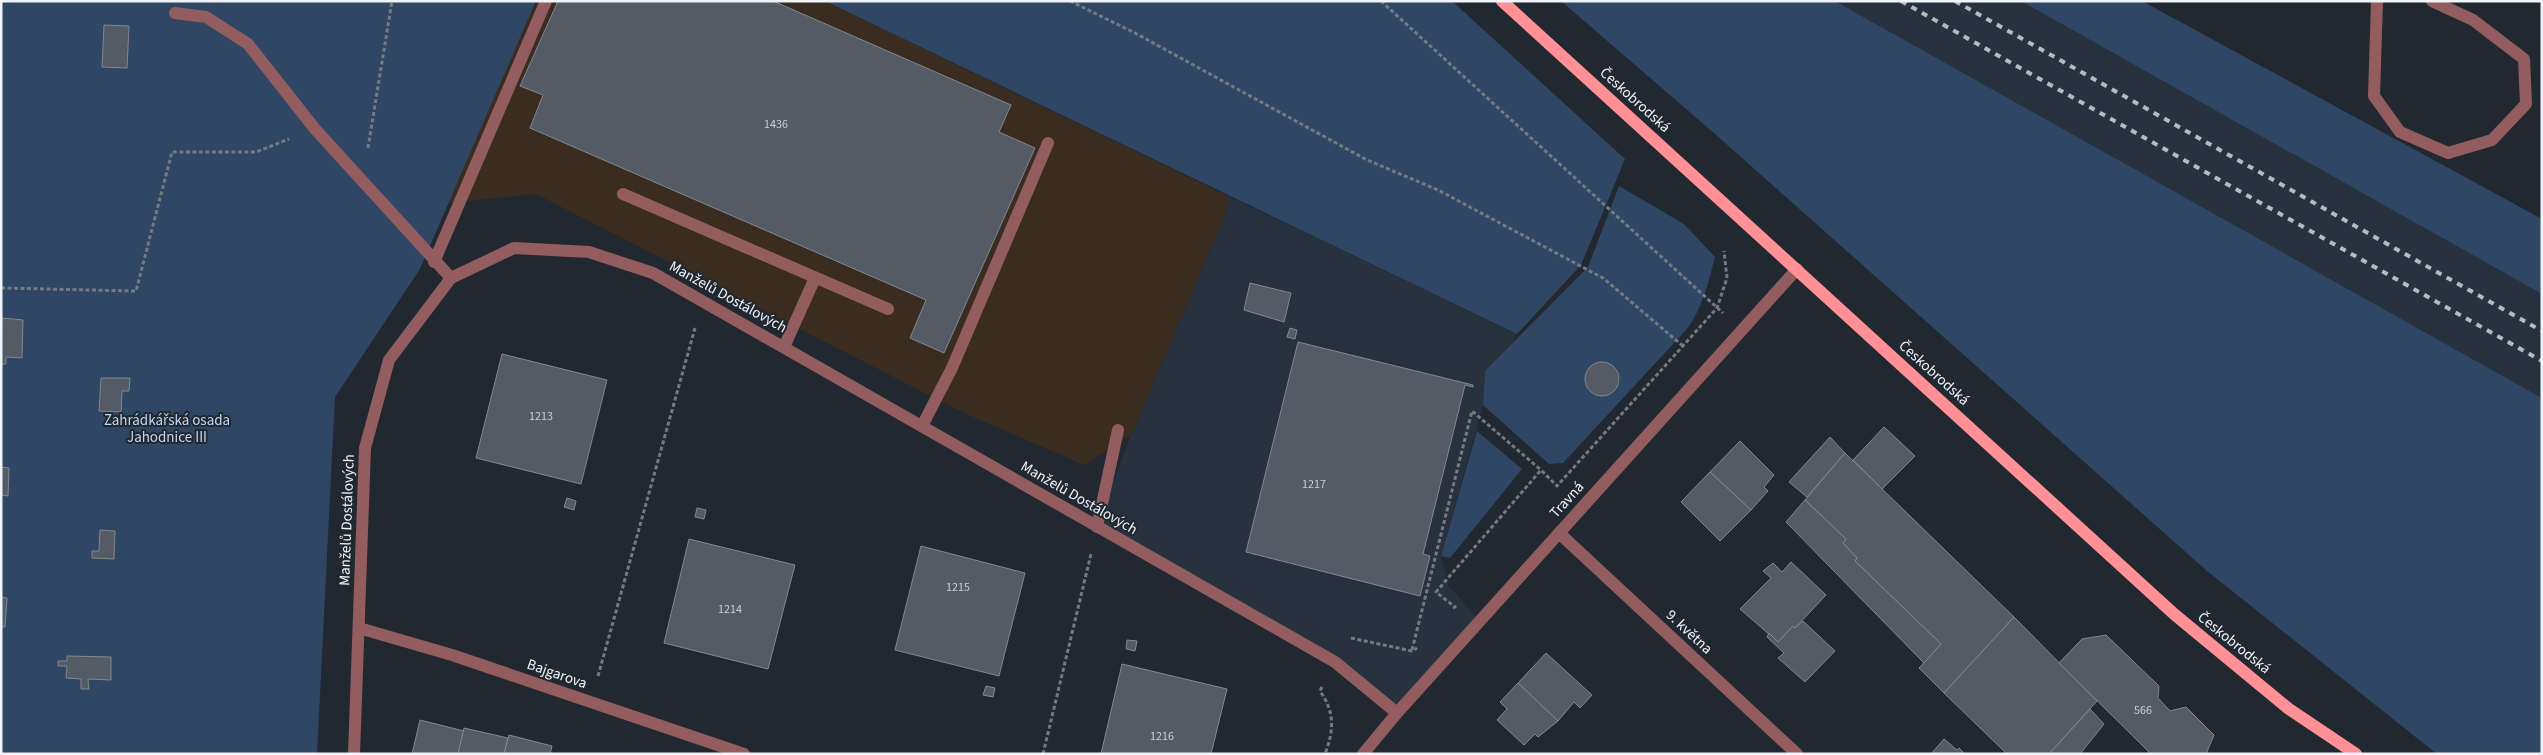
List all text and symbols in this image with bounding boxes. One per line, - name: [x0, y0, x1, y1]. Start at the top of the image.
- street label: Českobrodská: [1595, 63, 1675, 137]
- house number: 1436: [764, 116, 788, 133]
- street label: Manželů Dostálových: [665, 256, 791, 338]
- street label: Českobrodská: [1894, 336, 1974, 410]
- house number: 1213: [529, 408, 553, 425]
- park label: Zahrádkářská osada Jahodnice III: [104, 410, 230, 448]
- street label: Manželů Dostálových: [334, 454, 360, 586]
- street label: Manželů Dostálových: [1017, 456, 1141, 540]
- house number: 1217: [1302, 476, 1326, 493]
- street label: Travná: [1545, 477, 1589, 523]
- house number: 1215: [946, 579, 970, 596]
- house number: 1214: [718, 601, 742, 618]
- street label: 9. května: [1661, 605, 1717, 659]
- street label: Českobrodská: [2193, 607, 2275, 679]
- street label: Bajgarova: [524, 654, 590, 694]
- house number: 566: [2134, 702, 2152, 719]
- house number: 1216: [1150, 728, 1174, 745]

